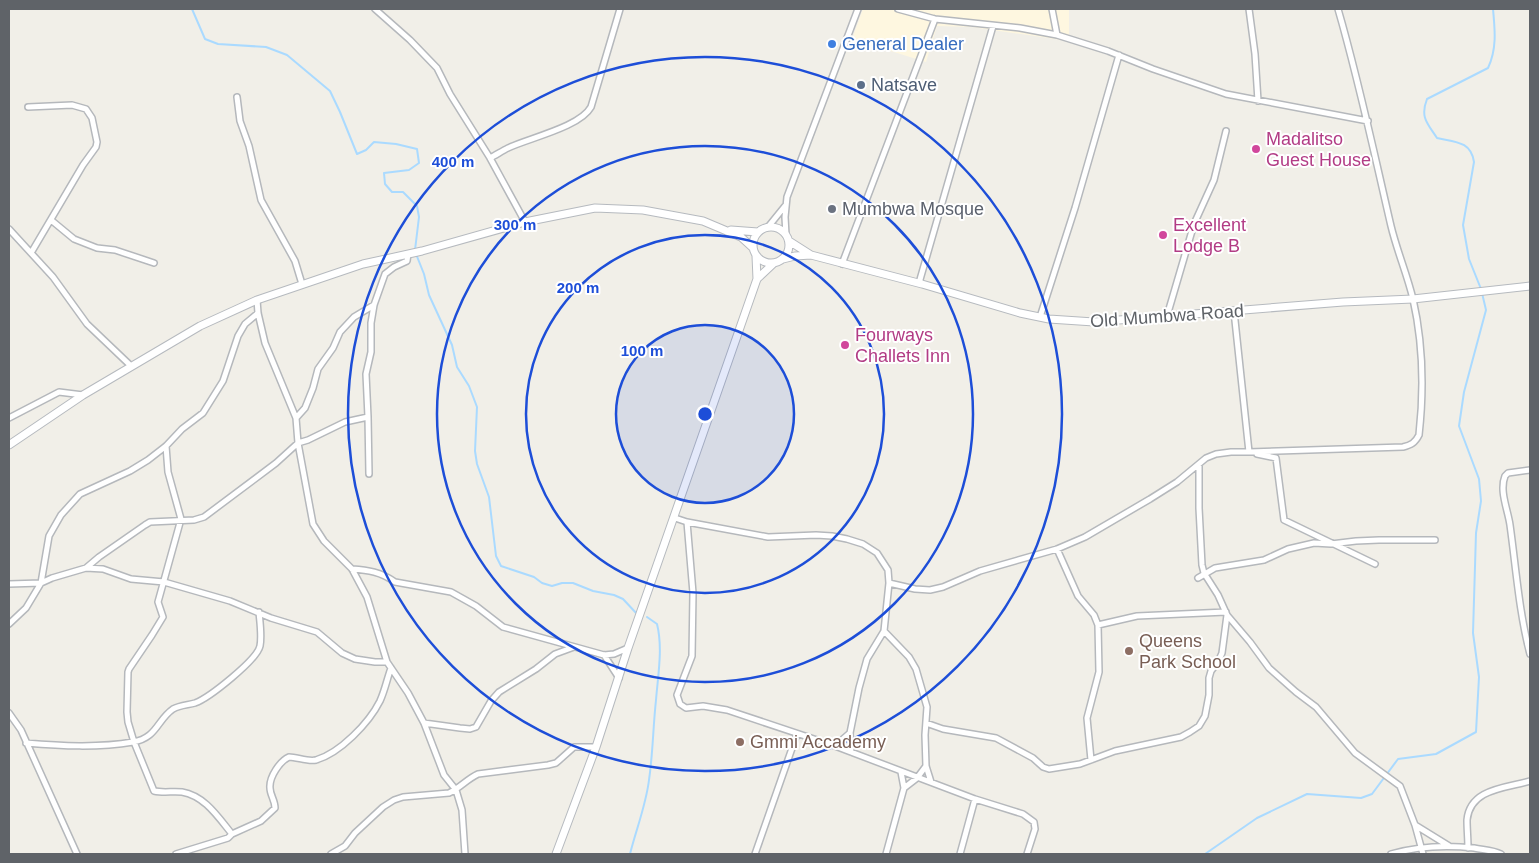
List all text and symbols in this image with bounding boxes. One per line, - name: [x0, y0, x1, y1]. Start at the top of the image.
- place label: General Dealer: [842, 34, 964, 54]
- marker: General Dealer: [826, 38, 838, 50]
- place label: Natsave: [871, 75, 937, 95]
- marker: Natsave: [855, 79, 867, 91]
- place label: Madalitso Guest House: [1266, 129, 1371, 170]
- marker: Madalitso Guest House: [1250, 143, 1262, 155]
- text: 400 m: [432, 153, 474, 170]
- place label: Mumbwa Mosque: [842, 199, 984, 219]
- marker: Mumbwa Mosque: [826, 203, 838, 215]
- place label: Excellent Lodge B: [1173, 215, 1246, 256]
- text: 300 m: [494, 216, 536, 233]
- marker: Excellent Lodge B: [1157, 229, 1169, 241]
- text: 200 m: [557, 279, 599, 296]
- street label: Old Mumbwa Road: [1089, 301, 1245, 331]
- place label: Fourways Challets Inn: [855, 325, 950, 366]
- marker: Fourways Challets Inn: [839, 339, 851, 351]
- text: 100 m: [621, 342, 663, 359]
- centre of rings: [696, 405, 714, 423]
- place label: Queens Park School: [1139, 631, 1236, 672]
- marker: Queens Park School: [1123, 645, 1135, 657]
- place label: Gmmi Accademy: [750, 732, 886, 752]
- marker: Gmmi Accademy: [734, 736, 746, 748]

